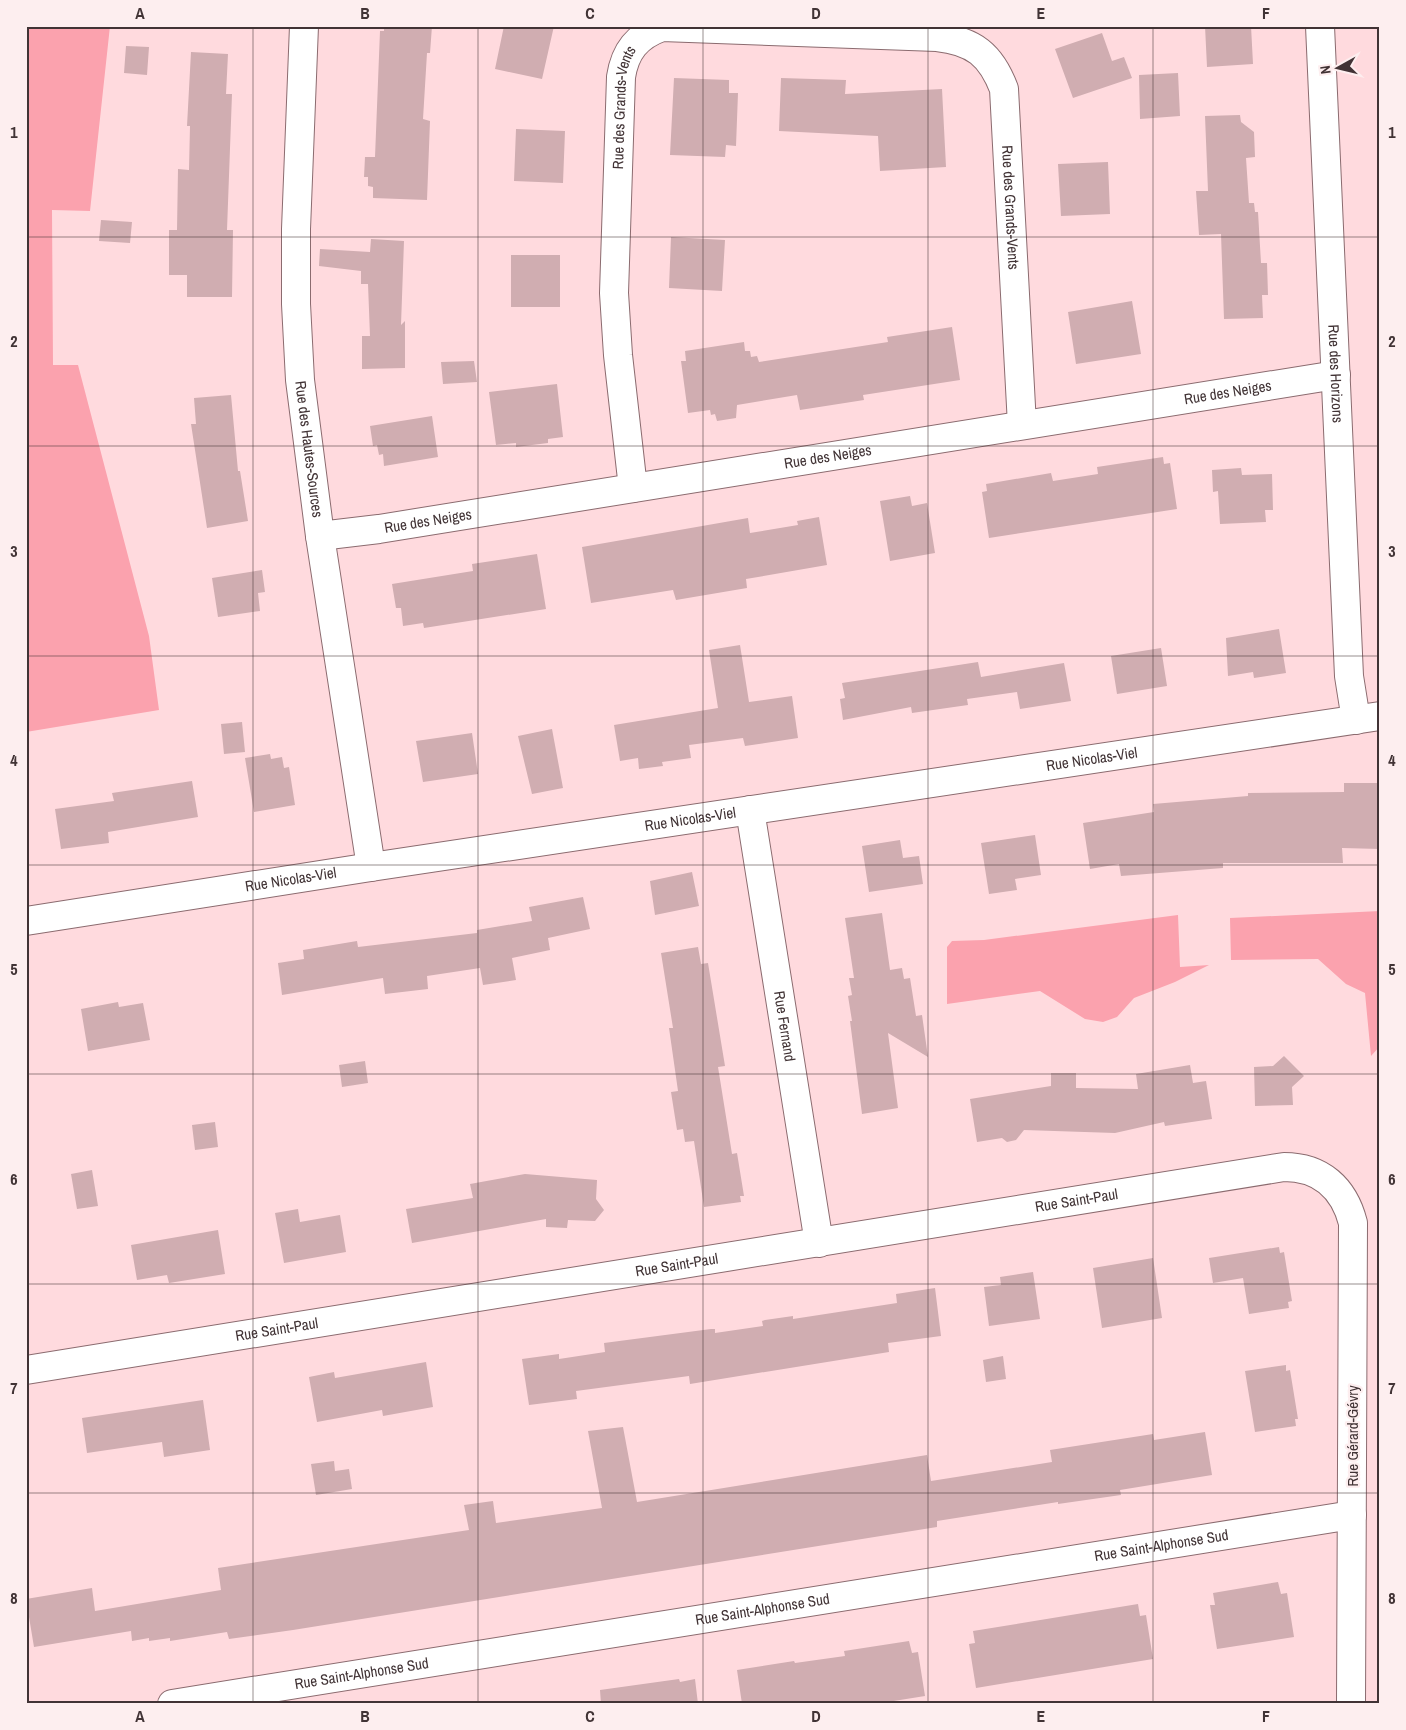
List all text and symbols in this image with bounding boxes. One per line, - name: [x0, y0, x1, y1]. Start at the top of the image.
- text: A: [135, 2, 145, 24]
- text: B: [360, 2, 370, 24]
- text: C: [585, 2, 595, 24]
- text: D: [811, 2, 821, 24]
- text: E: [1037, 2, 1046, 24]
- text: F: [1262, 2, 1270, 24]
- street label: Rue des Grands-Vents: [607, 41, 641, 170]
- north arrow: [1314, 42, 1364, 92]
- text: N: [1316, 64, 1335, 75]
- text: 1: [10, 121, 18, 143]
- text: 1: [1388, 121, 1396, 143]
- street label: Rue des Grands-Vents: [997, 145, 1025, 270]
- street label: Rue des Horizons: [1323, 324, 1349, 423]
- text: 2: [10, 330, 18, 352]
- text: 2: [1388, 330, 1396, 352]
- street label: Rue des Neiges: [1182, 375, 1273, 409]
- street label: Rue des Hautes-Sources: [290, 380, 329, 519]
- street label: Rue des Neiges: [782, 439, 873, 474]
- street label: Rue des Neiges: [383, 503, 473, 538]
- text: 3: [10, 540, 18, 562]
- text: 3: [1388, 540, 1396, 562]
- street label: Rue Nicolas-Viel: [1045, 741, 1139, 776]
- text: 4: [10, 749, 18, 771]
- text: 4: [1388, 749, 1396, 771]
- street label: Rue Nicolas-Viel: [643, 802, 737, 836]
- street label: Rue Nicolas-Viel: [244, 862, 338, 897]
- text: 5: [10, 958, 18, 980]
- text: 5: [1388, 958, 1396, 980]
- street label: Rue Fernand: [769, 989, 801, 1063]
- text: 6: [10, 1168, 18, 1190]
- text: 6: [1388, 1168, 1396, 1190]
- street label: Rue Saint-Paul: [1033, 1183, 1119, 1217]
- street label: Rue Saint-Paul: [634, 1248, 719, 1282]
- street label: Rue Saint-Paul: [234, 1312, 320, 1346]
- text: 7: [10, 1377, 18, 1399]
- text: 7: [1388, 1377, 1396, 1399]
- street label: Rue Gérard-Gévry: [1342, 1385, 1363, 1487]
- street label: Rue Saint-Alphonse Sud: [1093, 1524, 1230, 1566]
- text: 8: [10, 1587, 18, 1609]
- text: 8: [1388, 1587, 1396, 1609]
- street label: Rue Saint-Alphonse Sud: [694, 1588, 831, 1630]
- street label: Rue Saint-Alphonse Sud: [293, 1652, 430, 1694]
- text: A: [135, 1705, 145, 1727]
- text: B: [360, 1705, 370, 1727]
- text: C: [585, 1705, 595, 1727]
- text: D: [811, 1705, 821, 1727]
- text: E: [1037, 1705, 1046, 1727]
- text: F: [1262, 1705, 1270, 1727]

